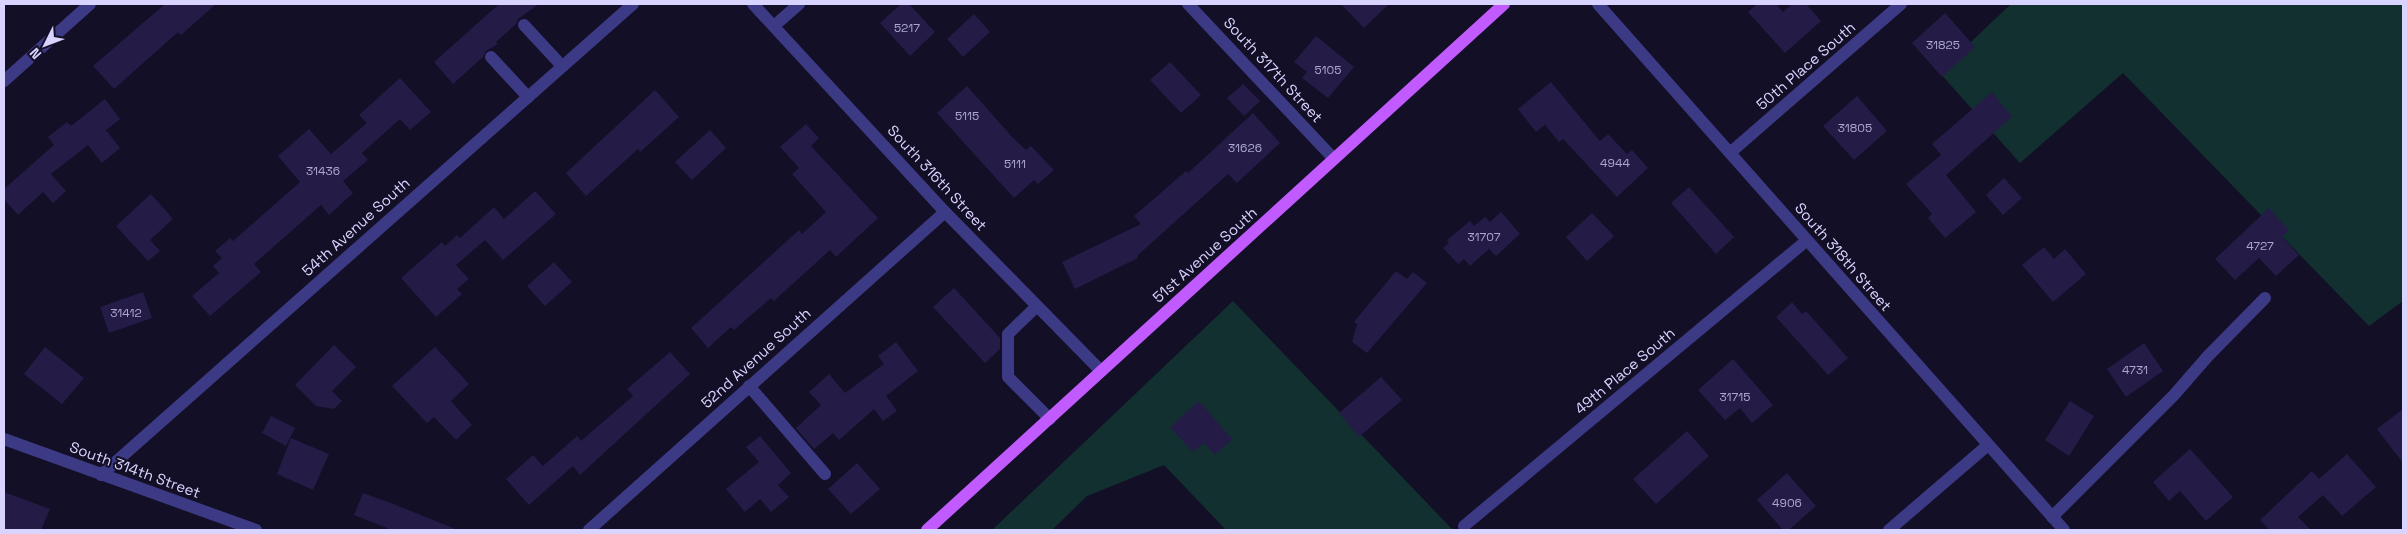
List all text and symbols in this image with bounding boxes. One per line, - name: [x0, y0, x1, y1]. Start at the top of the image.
- street label: South 317th Street: [1220, 13, 1327, 126]
- street label: 50th Place South: [1752, 17, 1859, 114]
- north arrow: [20, 20, 70, 70]
- house number: 5217: [894, 20, 920, 36]
- house number: 31825: [1926, 37, 1960, 53]
- text: N: [26, 44, 45, 63]
- house number: 5105: [1315, 62, 1341, 78]
- house number: 5115: [955, 108, 979, 124]
- house number: 31805: [1838, 120, 1872, 136]
- street label: South 316th Street: [883, 121, 991, 235]
- house number: 31626: [1228, 140, 1262, 156]
- house number: 4944: [1600, 155, 1630, 171]
- house number: 5111: [1004, 156, 1026, 172]
- house number: 31436: [306, 163, 340, 179]
- street label: 54th Avenue South: [298, 173, 414, 280]
- street label: South 318th Street: [1791, 198, 1896, 315]
- street label: 51st Avenue South: [1149, 203, 1261, 306]
- house number: 31707: [1467, 229, 1501, 245]
- house number: 4727: [2246, 238, 2274, 254]
- street label: 52nd Avenue South: [697, 303, 814, 412]
- house number: 31412: [110, 305, 142, 321]
- street label: 49th Place South: [1571, 323, 1679, 418]
- house number: 4731: [2122, 362, 2148, 378]
- house number: 31715: [1720, 389, 1750, 405]
- street label: South 314th Street: [67, 437, 203, 502]
- house number: 4906: [1772, 495, 1802, 511]

